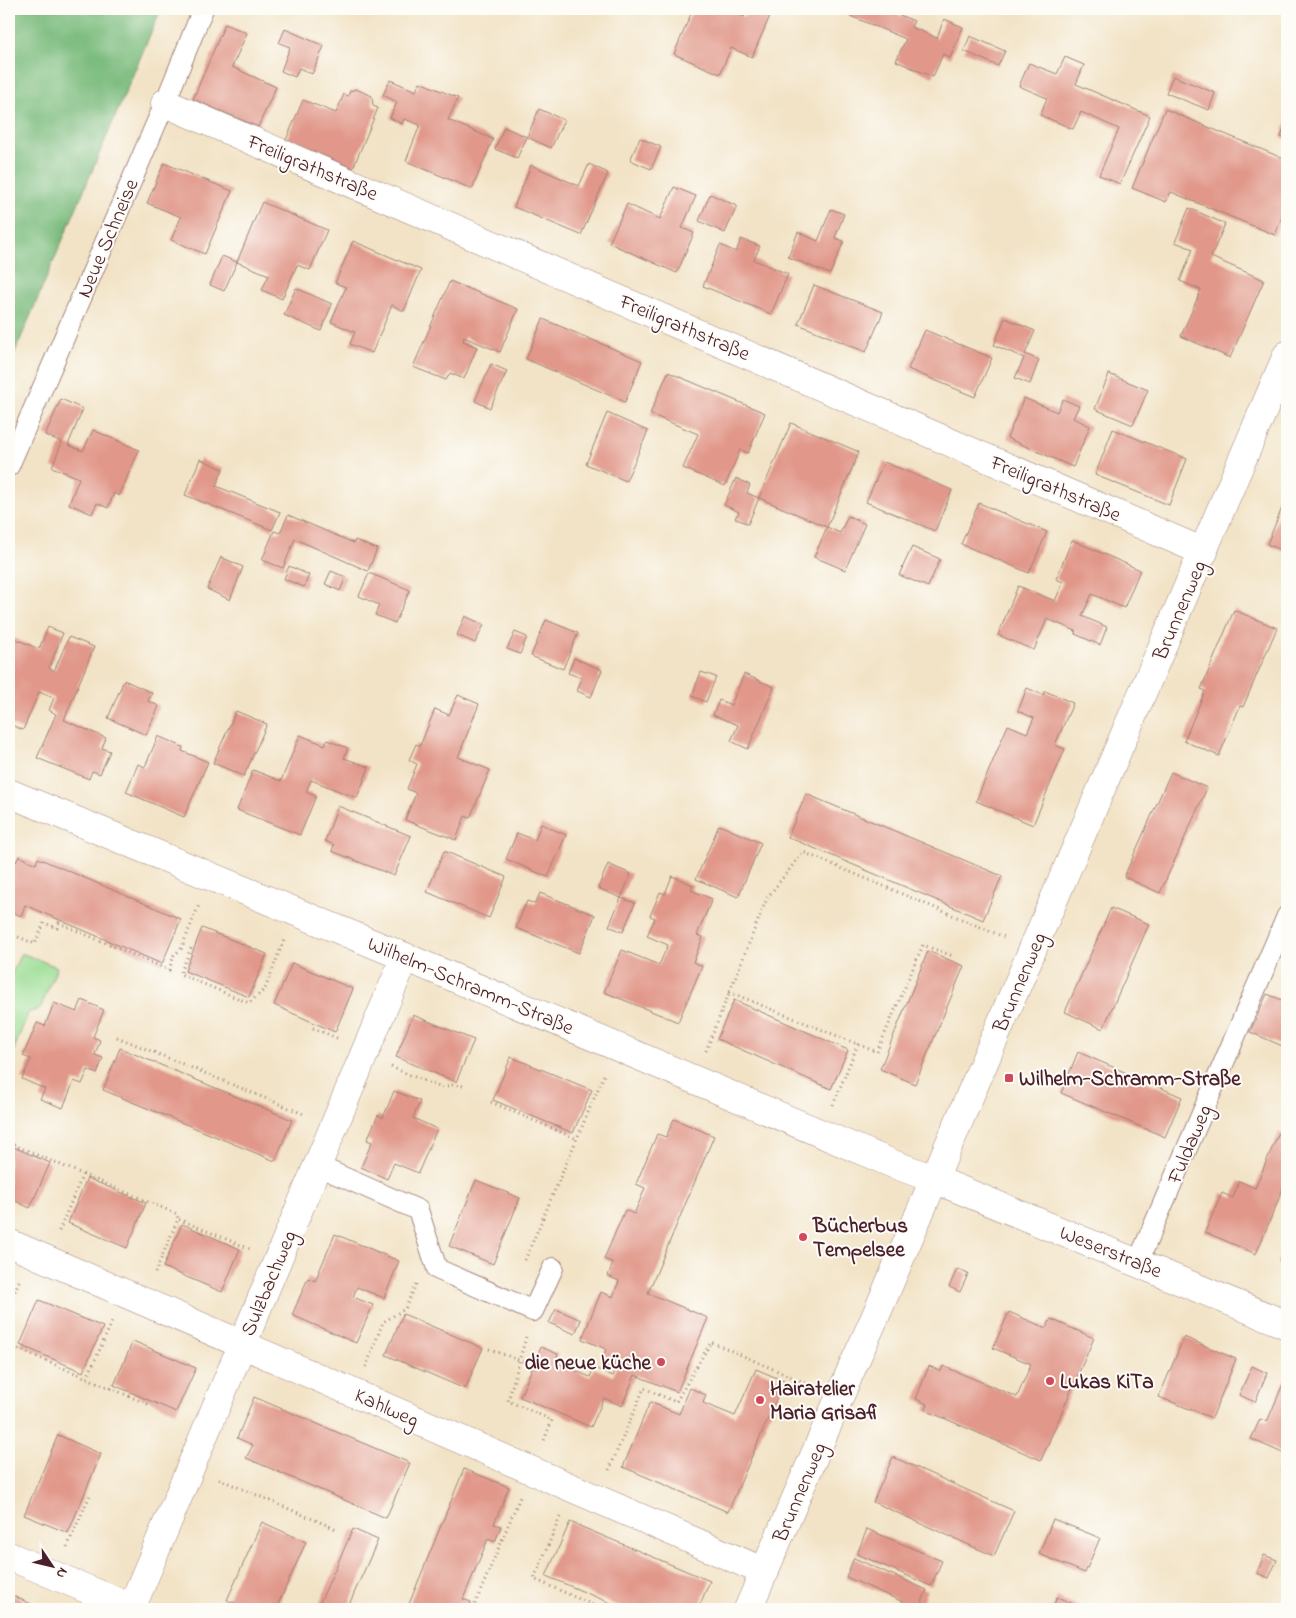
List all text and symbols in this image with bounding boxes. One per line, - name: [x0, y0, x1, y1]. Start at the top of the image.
- street label: Freiligrathstraße: [241, 127, 383, 212]
- street label: Neue Schneise: [70, 174, 148, 303]
- street label: Freiligrathstraße: [613, 287, 755, 372]
- street label: Freiligrathstraße: [984, 448, 1126, 533]
- street label: Brunnenweg: [1146, 556, 1217, 667]
- street label: Brunnenweg: [986, 928, 1057, 1039]
- street label: Wilhelm-Schramm-Straße: [362, 930, 579, 1044]
- place label: Wilhelm-Schramm-Straße: [1019, 1065, 1241, 1095]
- marker: Wilhelm-Schramm-Straße: [1003, 1072, 1015, 1084]
- street label: Fuldaweg: [1160, 1101, 1223, 1191]
- place label: Bücherbus Tempelsee: [812, 1212, 908, 1266]
- street label: Weserstraße: [1054, 1219, 1167, 1287]
- street label: Sulzbachweg: [234, 1226, 307, 1342]
- marker: Bücherbus Tempelsee: [797, 1231, 809, 1243]
- place label: die neue küche: [525, 1349, 652, 1379]
- marker: die neue küche: [655, 1356, 667, 1368]
- place label: Lukas KiTa: [1060, 1368, 1154, 1398]
- place label: Hairatelier Maria Grisafi: [770, 1375, 880, 1429]
- marker: Lukas KiTa: [1044, 1375, 1056, 1387]
- street label: Kahlweg: [348, 1381, 423, 1438]
- marker: Hairatelier Maria Grisafi: [754, 1394, 766, 1406]
- street label: Brunnenweg: [766, 1438, 837, 1549]
- north arrow: [28, 1540, 78, 1590]
- text: N: [50, 1563, 73, 1582]

